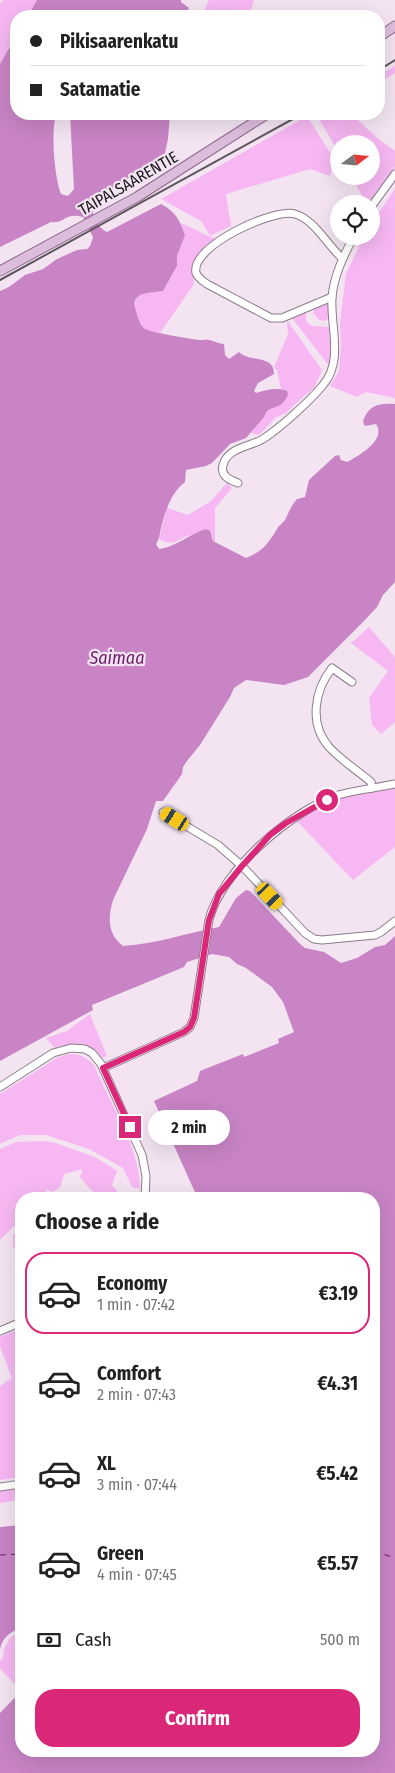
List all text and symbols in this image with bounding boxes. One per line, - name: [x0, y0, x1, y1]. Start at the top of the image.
- text: Pikisaarenkatu: [60, 30, 178, 53]
- text: Satamatie: [60, 78, 140, 101]
- north arrow: [330, 135, 380, 185]
- map controls: [330, 135, 380, 245]
- street label: TAIPALSAARENTIE: [75, 147, 181, 220]
- button: locate: [330, 195, 380, 245]
- water label: Saimaa: [88, 647, 145, 669]
- route start: [316, 789, 338, 811]
- car: [158, 805, 191, 833]
- car: [254, 880, 285, 912]
- callout: 2 min: [148, 1110, 230, 1144]
- route end: [119, 1116, 141, 1138]
- text: 2 min: [171, 1118, 207, 1137]
- text: Choose a ride: [35, 1208, 159, 1235]
- icon: car: [37, 1271, 82, 1316]
- text: Economy: [97, 1272, 167, 1295]
- text: €3.19: [319, 1282, 358, 1305]
- text: 1 min · 07:42: [97, 1295, 175, 1314]
- icon: car: [37, 1361, 82, 1406]
- text: Comfort: [97, 1362, 161, 1385]
- text: €4.31: [317, 1372, 358, 1395]
- text: 2 min · 07:43: [97, 1385, 176, 1404]
- icon: car: [37, 1451, 82, 1496]
- text: XL: [97, 1452, 116, 1475]
- text: €5.42: [316, 1462, 358, 1485]
- text: 3 min · 07:44: [97, 1475, 177, 1494]
- icon: car: [37, 1541, 82, 1586]
- text: Green: [97, 1542, 144, 1565]
- text: €5.57: [317, 1552, 358, 1575]
- text: 4 min · 07:45: [97, 1565, 177, 1584]
- icon: cash: [35, 1626, 63, 1654]
- text: Cash: [75, 1628, 112, 1651]
- text: 500 m: [320, 1630, 360, 1649]
- button: Confirm: [35, 1689, 360, 1747]

